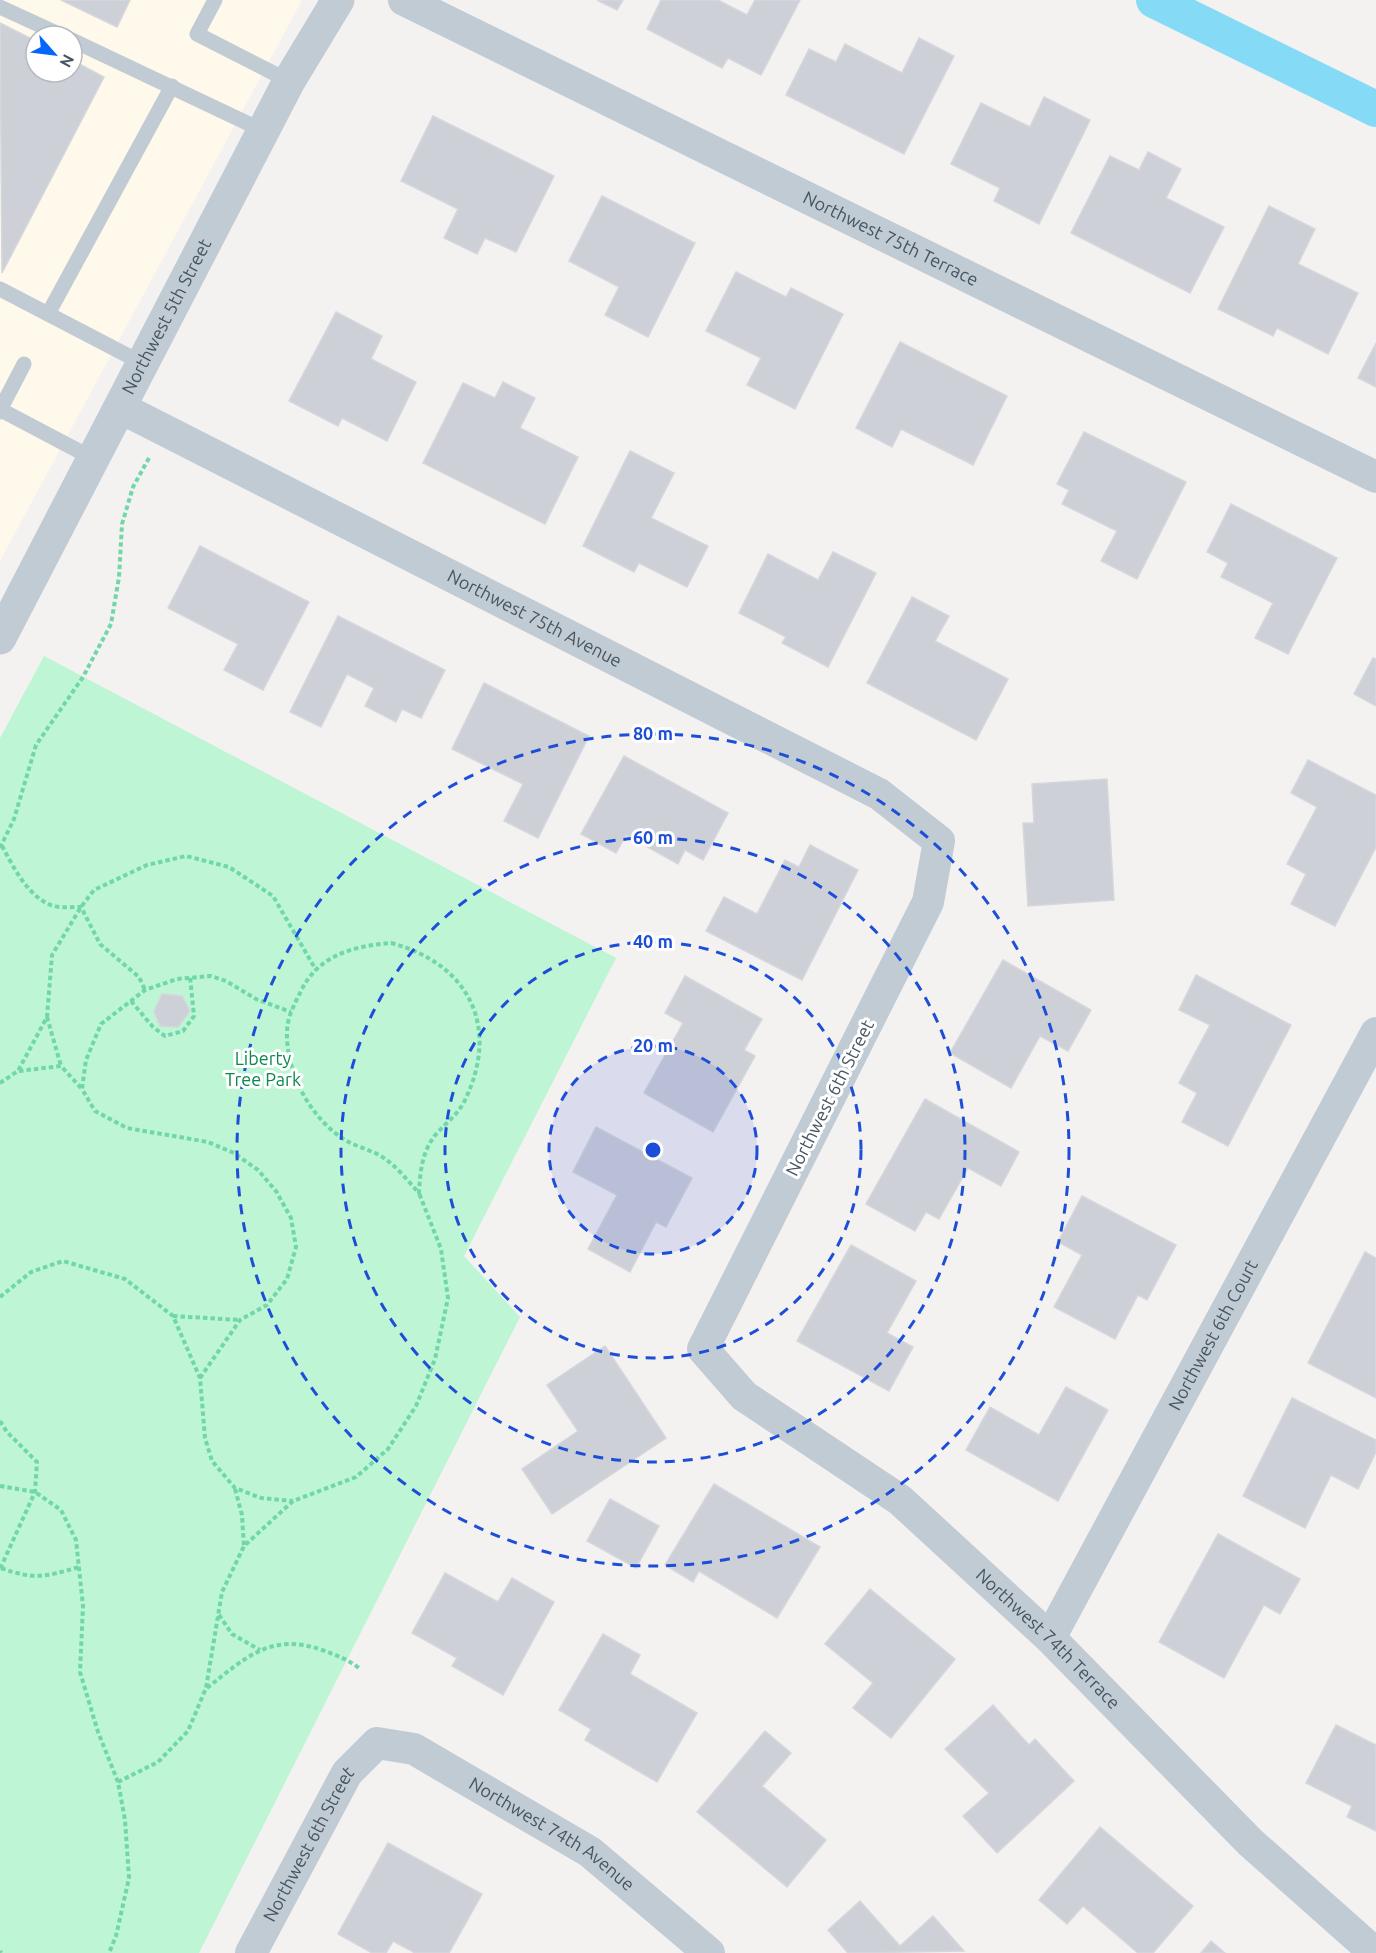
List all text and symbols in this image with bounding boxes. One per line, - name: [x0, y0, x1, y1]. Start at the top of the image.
- north arrow: [24, 24, 84, 84]
- text: N: [56, 52, 78, 71]
- street label: Northwest 75th Terrace: [800, 186, 982, 289]
- street label: Northwest 5th Street: [117, 235, 214, 397]
- street label: Northwest 75th Avenue: [444, 565, 625, 670]
- text: 80 m: [633, 723, 673, 743]
- text: 60 m: [633, 827, 673, 847]
- text: 40 m: [633, 931, 673, 951]
- street label: Northwest 6th Street: [781, 1016, 877, 1179]
- text: 20 m: [633, 1035, 673, 1055]
- park label: Liberty Tree Park: [225, 1048, 301, 1089]
- centre of rings: [643, 1140, 663, 1160]
- street label: Northwest 6th Court: [1164, 1256, 1261, 1413]
- street label: Northwest 74th Terrace: [972, 1564, 1125, 1712]
- street label: Northwest 6th Street: [259, 1762, 357, 1925]
- street label: Northwest 74th Avenue: [466, 1773, 639, 1894]

